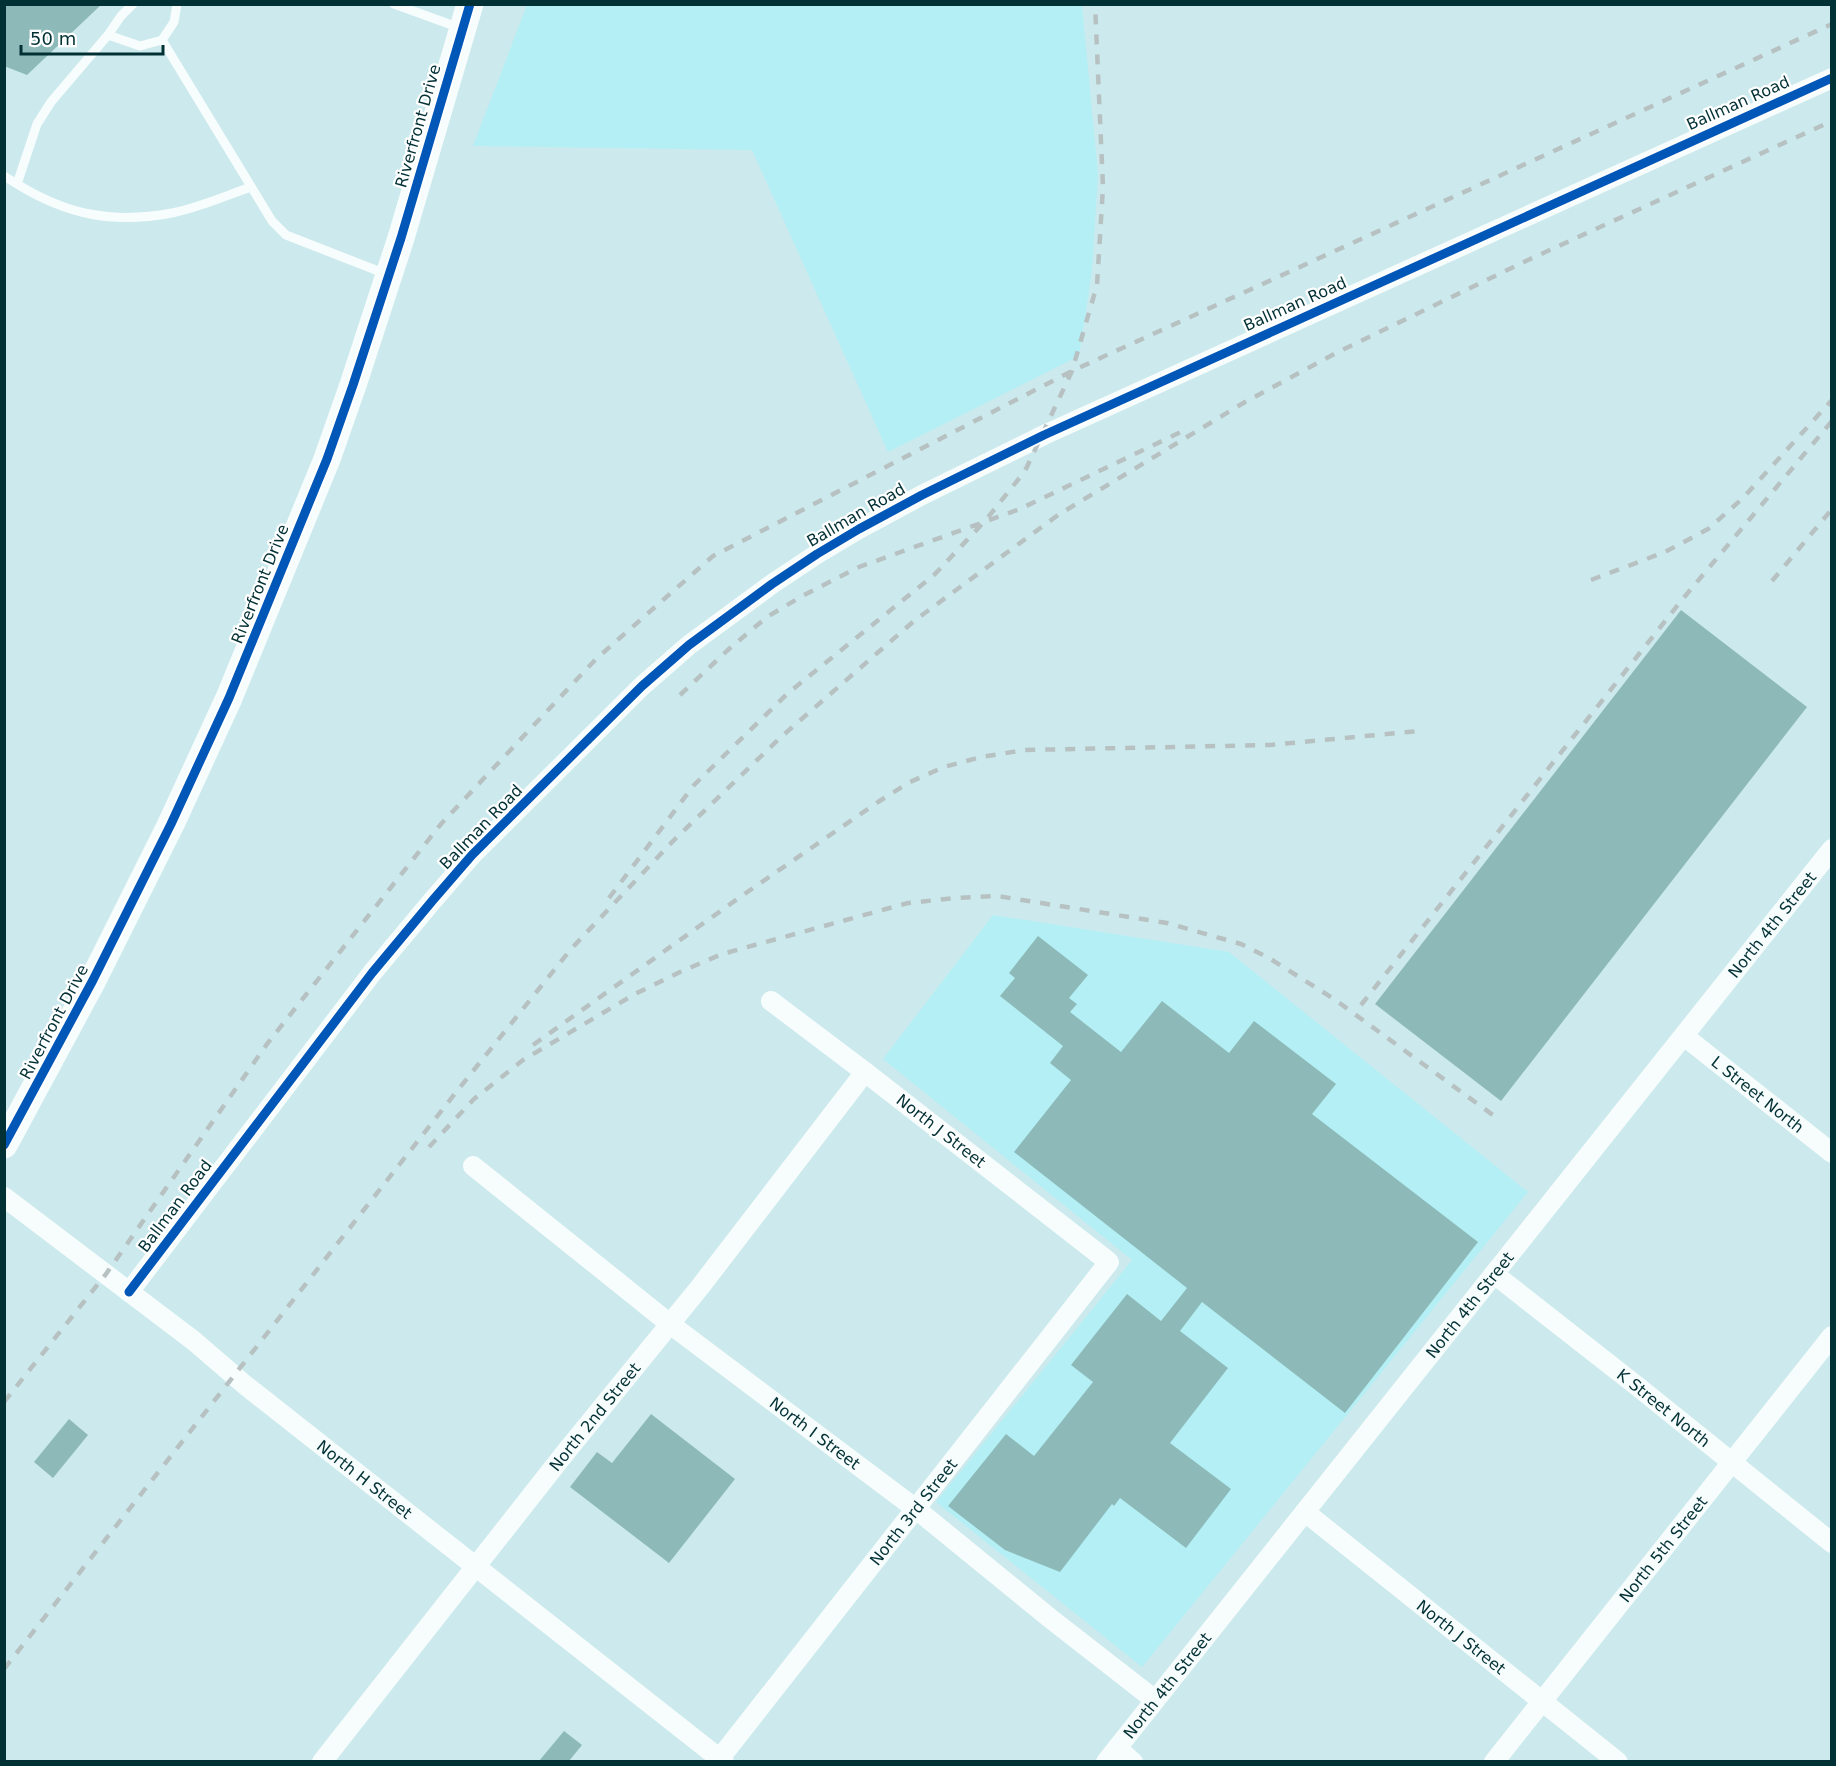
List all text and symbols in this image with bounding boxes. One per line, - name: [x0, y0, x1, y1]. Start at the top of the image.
- scale bar: [21, 18, 164, 56]
- text: 50 m: [30, 28, 76, 49]
- street label: Riverfront Drive: [391, 62, 445, 190]
- street label: Ballman Road: [1684, 72, 1792, 134]
- street label: Ballman Road: [1241, 273, 1349, 335]
- street label: Ballman Road: [803, 479, 909, 551]
- street label: Riverfront Drive: [227, 521, 293, 647]
- street label: Ballman Road: [436, 781, 526, 873]
- street label: North 4th Street: [1724, 868, 1820, 981]
- street label: Riverfront Drive: [16, 961, 92, 1083]
- street label: L Street North: [1708, 1052, 1808, 1137]
- street label: North J Street: [892, 1090, 990, 1172]
- street label: Ballman Road: [134, 1156, 216, 1256]
- street label: North 4th Street: [1422, 1248, 1517, 1362]
- street label: North 2nd Street: [545, 1359, 644, 1475]
- street label: K Street North: [1613, 1365, 1714, 1451]
- street label: North I Street: [766, 1393, 864, 1473]
- street label: North H Street: [313, 1436, 416, 1522]
- street label: North 3rd Street: [866, 1455, 961, 1569]
- street label: North 5th Street: [1615, 1492, 1711, 1606]
- street label: North J Street: [1413, 1596, 1510, 1678]
- street label: North 4th Street: [1119, 1628, 1215, 1742]

